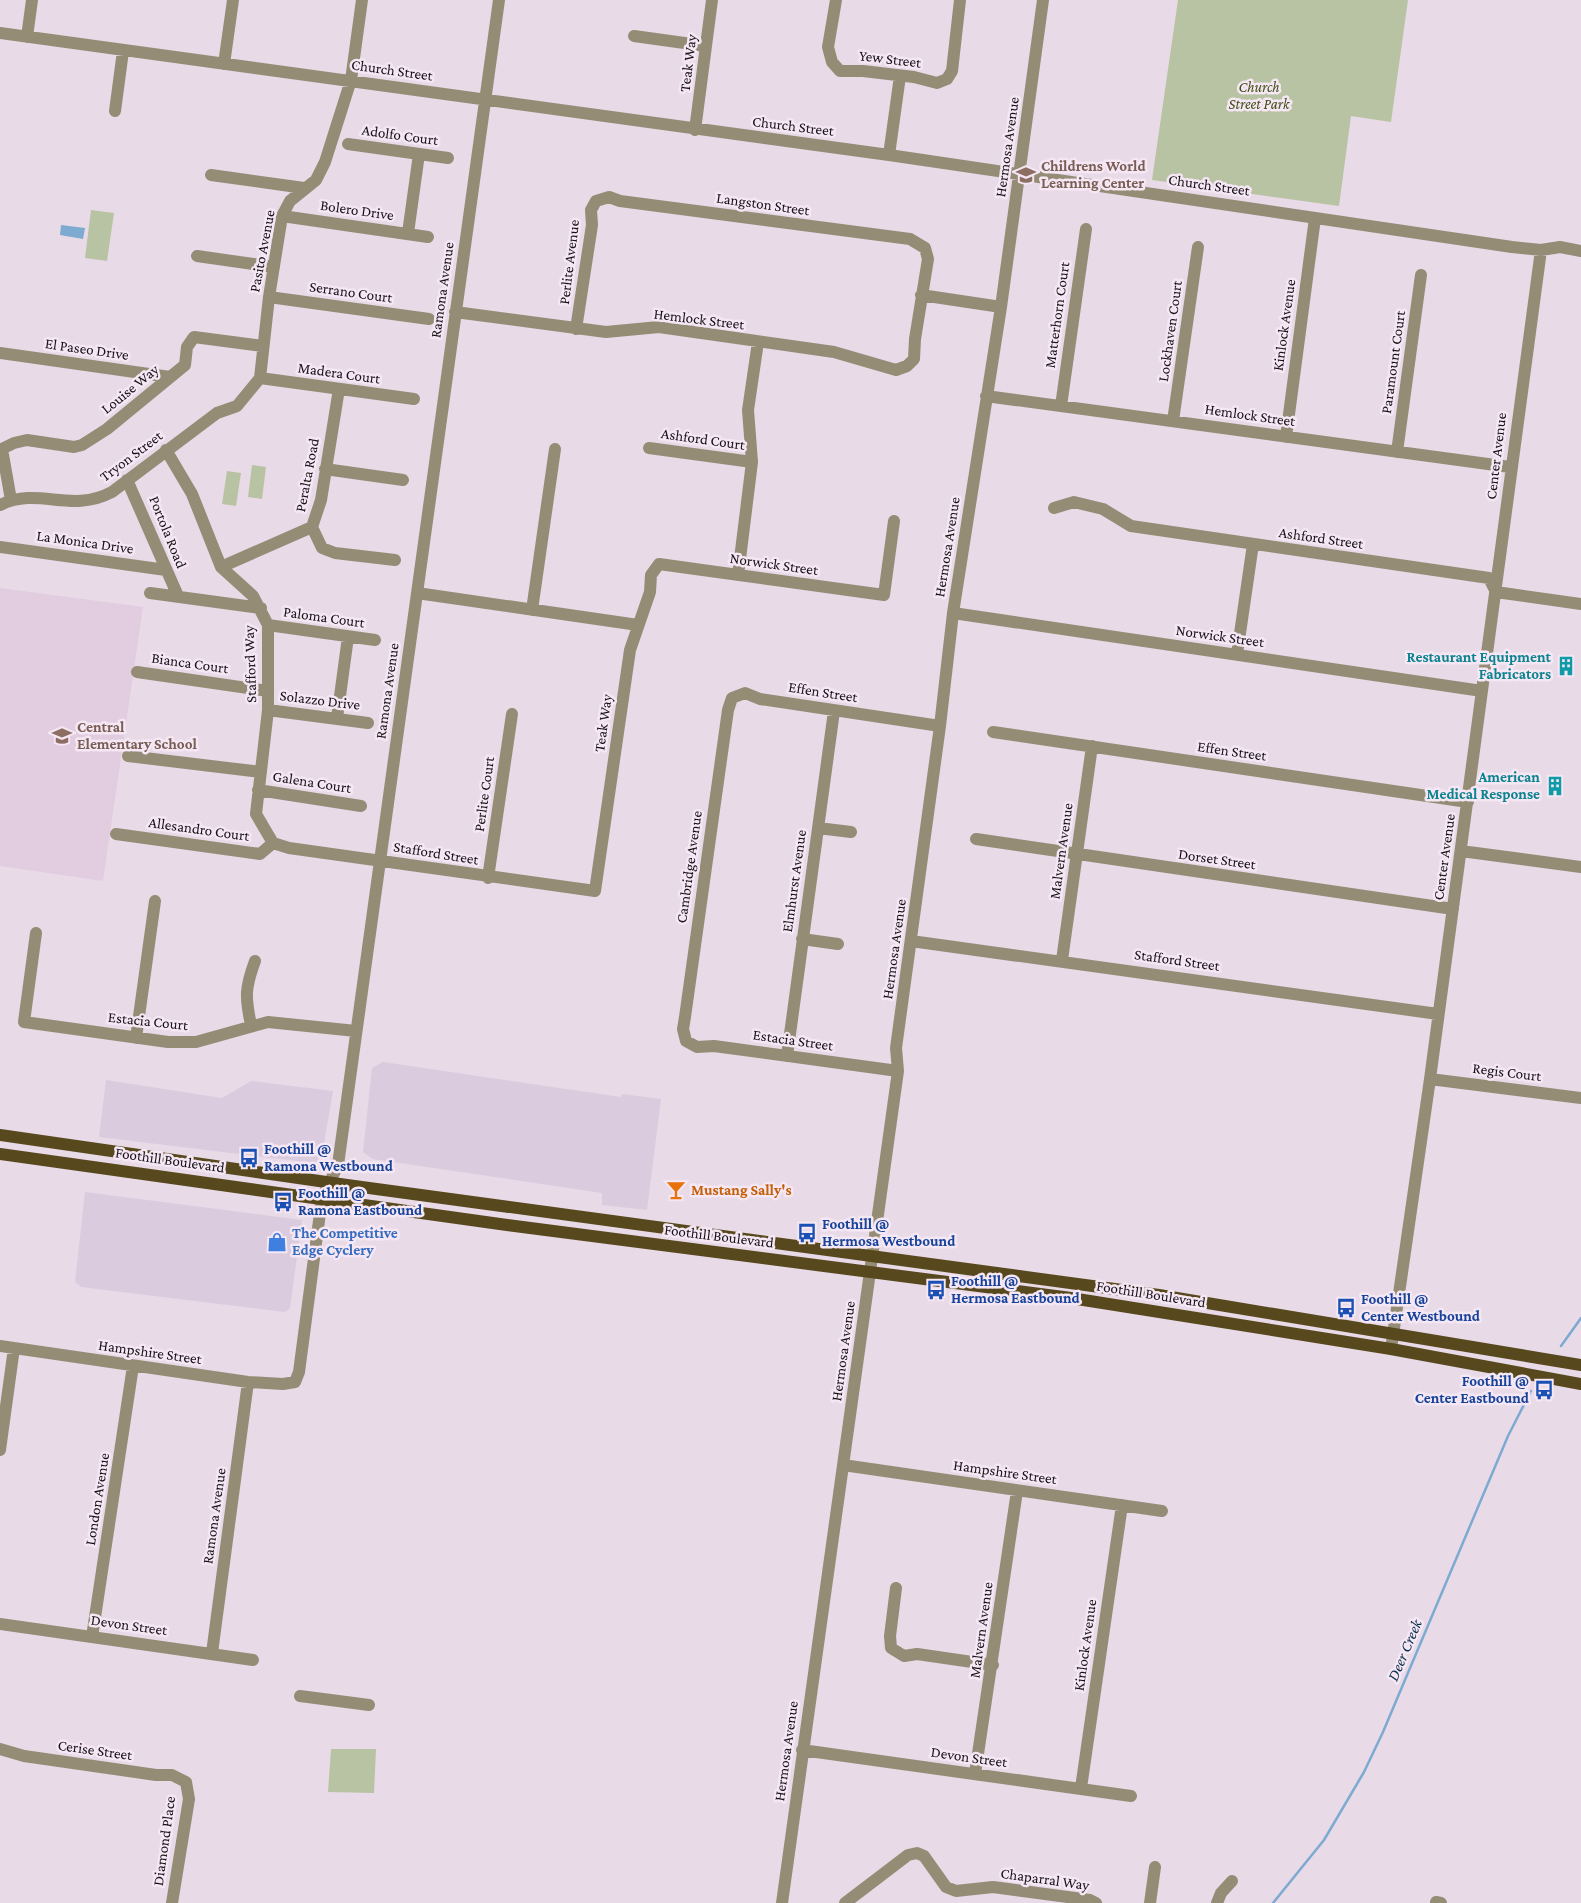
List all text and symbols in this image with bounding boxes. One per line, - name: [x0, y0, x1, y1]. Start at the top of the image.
- street label: Teak Way: [677, 33, 700, 93]
- street label: Yew Street: [858, 47, 923, 71]
- street label: Church Street: [350, 56, 435, 84]
- park label: Church Street Park: [1229, 79, 1291, 112]
- street label: Hermosa Avenue: [992, 95, 1022, 198]
- street label: Church Street: [751, 113, 836, 139]
- street label: Adolfo Court: [361, 122, 440, 148]
- place label: Childrens World Learning Center: [1041, 158, 1146, 191]
- school or university icon: Childrens World Learning Center: [1015, 164, 1037, 186]
- street label: Church Street: [1167, 171, 1252, 199]
- street label: Langston Street: [715, 190, 812, 220]
- street label: Bolero Drive: [319, 197, 395, 223]
- street label: Pasito Avenue: [246, 208, 278, 293]
- street label: Perlite Avenue: [556, 218, 582, 305]
- street label: Ramona Avenue: [427, 241, 457, 339]
- street label: Matterhorn Court: [1042, 260, 1073, 369]
- street label: Serrano Court: [308, 278, 395, 306]
- street label: Lockhaven Court: [1155, 278, 1185, 383]
- street label: Kinlock Avenue: [1270, 278, 1298, 372]
- street label: Hemlock Street: [653, 306, 746, 333]
- street label: Paramount Court: [1378, 308, 1408, 415]
- street label: El Paseo Drive: [44, 335, 130, 363]
- street label: Madera Court: [297, 359, 382, 387]
- street label: Louise Way: [98, 361, 163, 418]
- street label: Hemlock Street: [1204, 401, 1297, 429]
- street label: Center Avenue: [1483, 411, 1509, 500]
- street label: Ashford Court: [660, 425, 747, 453]
- street label: Tryon Street: [97, 427, 167, 485]
- street label: Peralta Road: [292, 437, 322, 513]
- street label: Portola Road: [146, 494, 190, 571]
- street label: Hermosa Avenue: [931, 495, 963, 598]
- street label: Ashford Street: [1278, 524, 1365, 552]
- street label: La Monica Drive: [35, 527, 135, 557]
- street label: Norwick Street: [729, 550, 820, 578]
- street label: Paloma Court: [282, 603, 367, 631]
- street label: Norwick Street: [1175, 622, 1266, 650]
- street label: Stafford Way: [241, 625, 260, 703]
- street label: Ramona Avenue: [372, 642, 402, 740]
- place label: Restaurant Equipment Fabricators: [1407, 649, 1552, 682]
- street label: Bianca Court: [150, 650, 231, 676]
- building icon: Restaurant Equipment Fabricators: [1555, 655, 1577, 677]
- street label: Effen Street: [787, 679, 860, 706]
- street label: Solazzo Drive: [279, 687, 362, 713]
- street label: Teak Way: [591, 693, 616, 753]
- place label: Central Elementary School: [77, 719, 197, 752]
- school or university icon: Central Elementary School: [51, 725, 73, 747]
- street label: Effen Street: [1196, 738, 1269, 764]
- street label: Perlite Court: [471, 754, 497, 833]
- street label: Galena Court: [272, 768, 353, 796]
- place label: American Medical Response: [1426, 769, 1540, 802]
- building icon: American Medical Response: [1544, 775, 1566, 797]
- street label: Malvern Avenue: [1046, 801, 1076, 900]
- street label: Cambridge Avenue: [673, 809, 706, 924]
- street label: Center Avenue: [1430, 812, 1458, 901]
- street label: Allesandro Court: [148, 814, 251, 844]
- street label: Elmhurst Avenue: [779, 828, 809, 933]
- street label: Stafford Street: [392, 838, 481, 868]
- street label: Dorset Street: [1177, 846, 1258, 872]
- street label: Hermosa Avenue: [879, 897, 909, 1000]
- street label: Stafford Street: [1133, 946, 1222, 974]
- street label: Estacia Court: [107, 1009, 190, 1033]
- street label: Estacia Street: [752, 1026, 835, 1054]
- street label: Regis Court: [1472, 1060, 1543, 1085]
- place label: Foothill @ Ramona Westbound: [264, 1141, 394, 1174]
- street label: Foothill Boulevard: [114, 1144, 226, 1176]
- bus stop icon: Foothill @ Ramona Westbound: [238, 1147, 260, 1169]
- bar icon: Mustang Sally's: [665, 1179, 687, 1201]
- place label: Mustang Sally's: [691, 1182, 792, 1198]
- place label: Foothill @ Ramona Eastbound: [298, 1185, 423, 1218]
- bus stop icon: Foothill @ Ramona Eastbound: [272, 1191, 294, 1213]
- place label: Foothill @ Hermosa Westbound: [822, 1216, 956, 1249]
- street label: Foothill Boulevard: [663, 1221, 775, 1251]
- bus stop icon: Foothill @ Hermosa Westbound: [796, 1222, 818, 1244]
- place label: The Competitive Edge Cyclery: [292, 1225, 398, 1258]
- shop icon: The Competitive Edge Cyclery: [266, 1231, 288, 1253]
- place label: Foothill @ Hermosa Eastbound: [951, 1273, 1081, 1306]
- street label: Foothill Boulevard: [1095, 1277, 1207, 1311]
- bus stop icon: Foothill @ Hermosa Eastbound: [925, 1279, 947, 1301]
- place label: Foothill @ Center Westbound: [1361, 1291, 1481, 1324]
- bus stop icon: Foothill @ Center Westbound: [1335, 1297, 1357, 1319]
- street label: Hermosa Avenue: [828, 1299, 858, 1402]
- street label: Hampshire Street: [97, 1337, 204, 1368]
- place label: Foothill @ Center Eastbound: [1415, 1373, 1530, 1406]
- bus stop icon: Foothill @ Center Eastbound: [1533, 1379, 1555, 1401]
- street label: London Avenue: [82, 1451, 112, 1546]
- street label: Hampshire Street: [952, 1457, 1059, 1488]
- street label: Ramona Avenue: [199, 1467, 229, 1565]
- street label: Malvern Avenue: [966, 1580, 996, 1679]
- street label: Kinlock Avenue: [1071, 1598, 1099, 1692]
- street label: Devon Street: [90, 1612, 169, 1638]
- water label: Deer Creek: [1384, 1616, 1425, 1684]
- street label: Hermosa Avenue: [771, 1699, 801, 1802]
- street label: Cerise Street: [57, 1737, 134, 1763]
- street label: Devon Street: [930, 1744, 1009, 1770]
- street label: Diamond Place: [150, 1795, 178, 1887]
- street label: Chaparral Way: [999, 1865, 1091, 1894]

